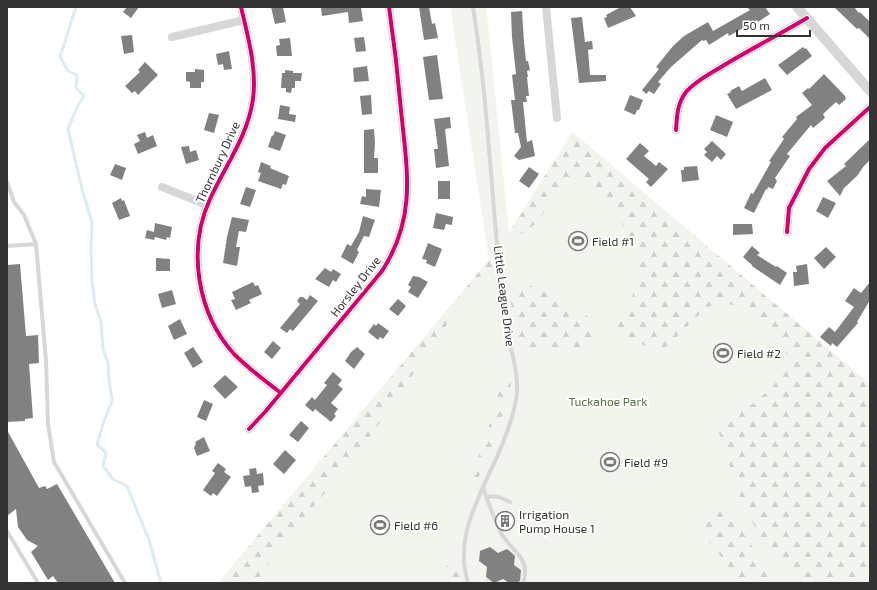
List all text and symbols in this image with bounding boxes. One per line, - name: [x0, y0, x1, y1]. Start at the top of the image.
- scale bar: [737, 12, 810, 38]
- text: 50 m: [743, 18, 770, 32]
- street label: Thornbury Drive: [192, 119, 242, 205]
- sports icon: Field #1: [567, 230, 589, 252]
- place label: Field #1: [592, 234, 634, 248]
- street label: Little League Drive: [492, 245, 518, 347]
- street label: Horsley Drive: [327, 253, 383, 319]
- sports icon: Field #2: [712, 342, 734, 364]
- place label: Field #2: [737, 346, 781, 360]
- park label: Tuckahoe Park: [569, 394, 647, 408]
- sports icon: Field #9: [599, 451, 621, 473]
- place label: Field #9: [624, 455, 668, 469]
- place label: Irrigation Pump House 1: [519, 507, 595, 535]
- building icon: Irrigation Pump House 1: [494, 510, 516, 532]
- sports icon: Field #6: [369, 514, 391, 536]
- place label: Field #6: [394, 518, 438, 532]

